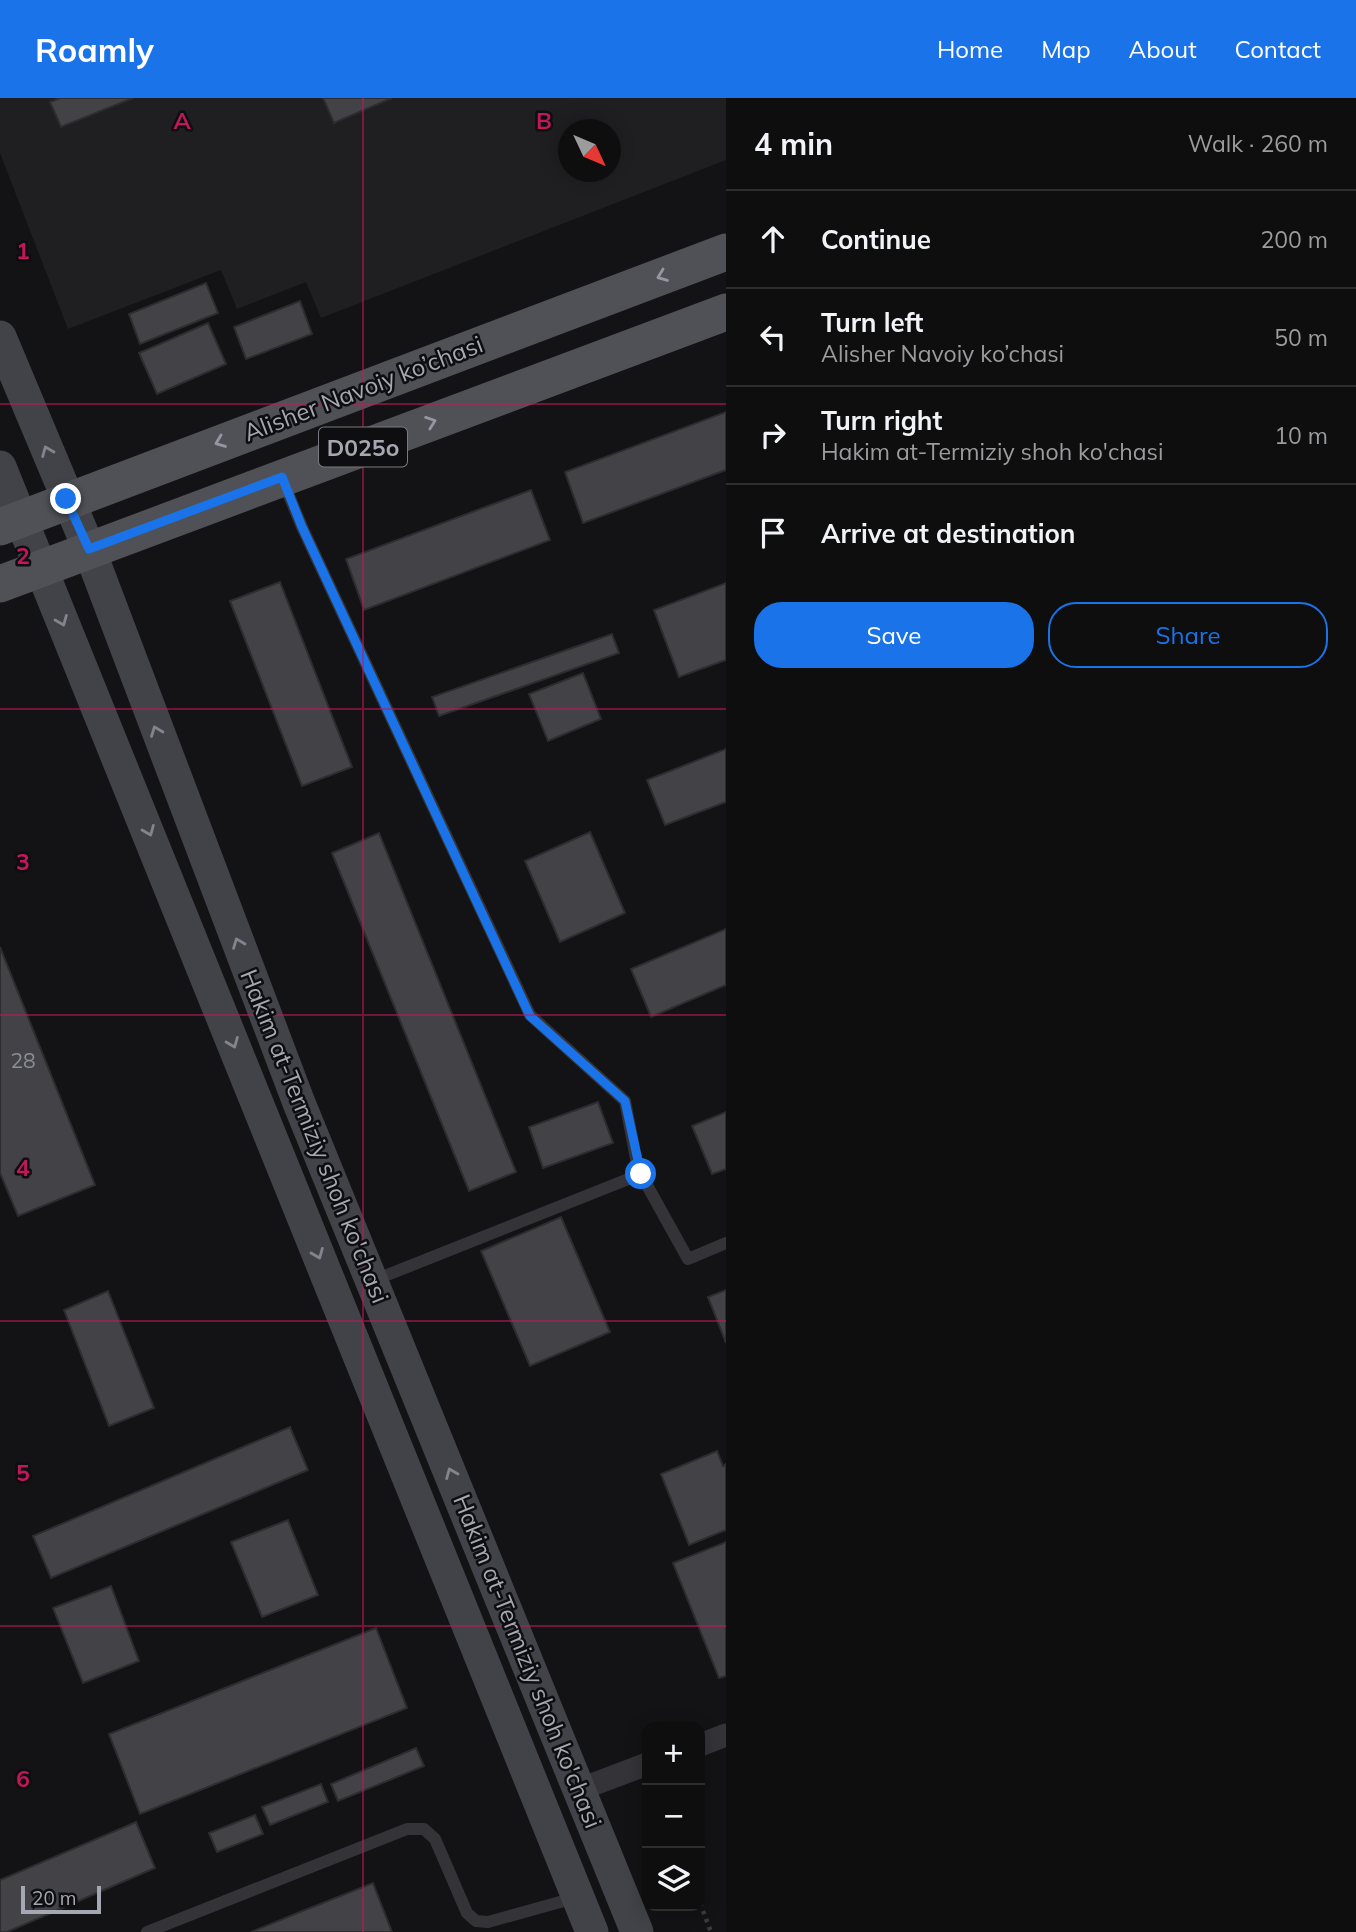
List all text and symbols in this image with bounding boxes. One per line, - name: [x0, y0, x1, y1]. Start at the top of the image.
- text: Roamly: [35, 29, 154, 70]
- text: Home: [937, 34, 1003, 64]
- text: Map: [1041, 34, 1091, 64]
- text: About: [1129, 34, 1197, 64]
- text: Contact: [1235, 34, 1321, 64]
- text: A: [173, 106, 191, 135]
- text: B: [536, 106, 552, 135]
- north arrow: [558, 119, 621, 182]
- text: 4 min: [754, 125, 833, 163]
- text: Walk · 260 m: [1188, 129, 1328, 158]
- icon: ahead: [754, 220, 792, 258]
- text: Continue: [821, 223, 931, 256]
- text: 200 m: [1260, 225, 1328, 254]
- text: 1: [16, 236, 30, 265]
- one-way arrow: [657, 268, 669, 282]
- text: Turn left: [821, 306, 923, 339]
- icon: left: [754, 318, 792, 356]
- text: 50 m: [1274, 323, 1328, 352]
- street label: Alisher Navoiy ko’chasi: [239, 329, 487, 447]
- text: Alisher Navoiy ko’chasi: [821, 339, 1064, 368]
- text: Turn right: [821, 404, 942, 437]
- one-way arrow: [424, 416, 436, 430]
- icon: right: [754, 416, 792, 454]
- text: 10 m: [1274, 421, 1328, 450]
- road number: D025o: [319, 428, 407, 466]
- one-way arrow: [214, 434, 226, 448]
- text: Hakim at-Termiziy shoh ko'chasi: [821, 437, 1163, 466]
- one-way arrow: [41, 446, 55, 458]
- route end: [50, 483, 81, 514]
- icon: arrive: [754, 514, 792, 552]
- text: Arrive at destination: [821, 517, 1076, 550]
- text: 2: [16, 541, 30, 570]
- button: Save: [754, 602, 1034, 668]
- button: Share: [1048, 602, 1328, 668]
- one-way arrow: [54, 614, 68, 626]
- one-way arrow: [151, 726, 165, 738]
- one-way arrow: [140, 825, 154, 837]
- text: 3: [16, 847, 30, 876]
- one-way arrow: [232, 938, 246, 950]
- street label: Hakim at-Termiziy shoh ko'chasi: [234, 965, 396, 1307]
- one-way arrow: [224, 1036, 238, 1048]
- house number: 28: [10, 1047, 36, 1073]
- text: 4: [16, 1153, 30, 1182]
- route start: [625, 1158, 656, 1189]
- one-way arrow: [309, 1247, 323, 1259]
- text: 5: [16, 1458, 30, 1487]
- one-way arrow: [445, 1467, 459, 1480]
- street label: Hakim at-Termiziy shoh ko'chasi: [447, 1490, 609, 1832]
- map controls: [642, 1722, 705, 1911]
- button: +: [642, 1722, 705, 1785]
- text: 6: [16, 1764, 30, 1793]
- button: −: [642, 1785, 705, 1848]
- button: layers: [642, 1848, 705, 1911]
- scale bar: [21, 1883, 102, 1915]
- text: 20 m: [32, 1886, 76, 1910]

